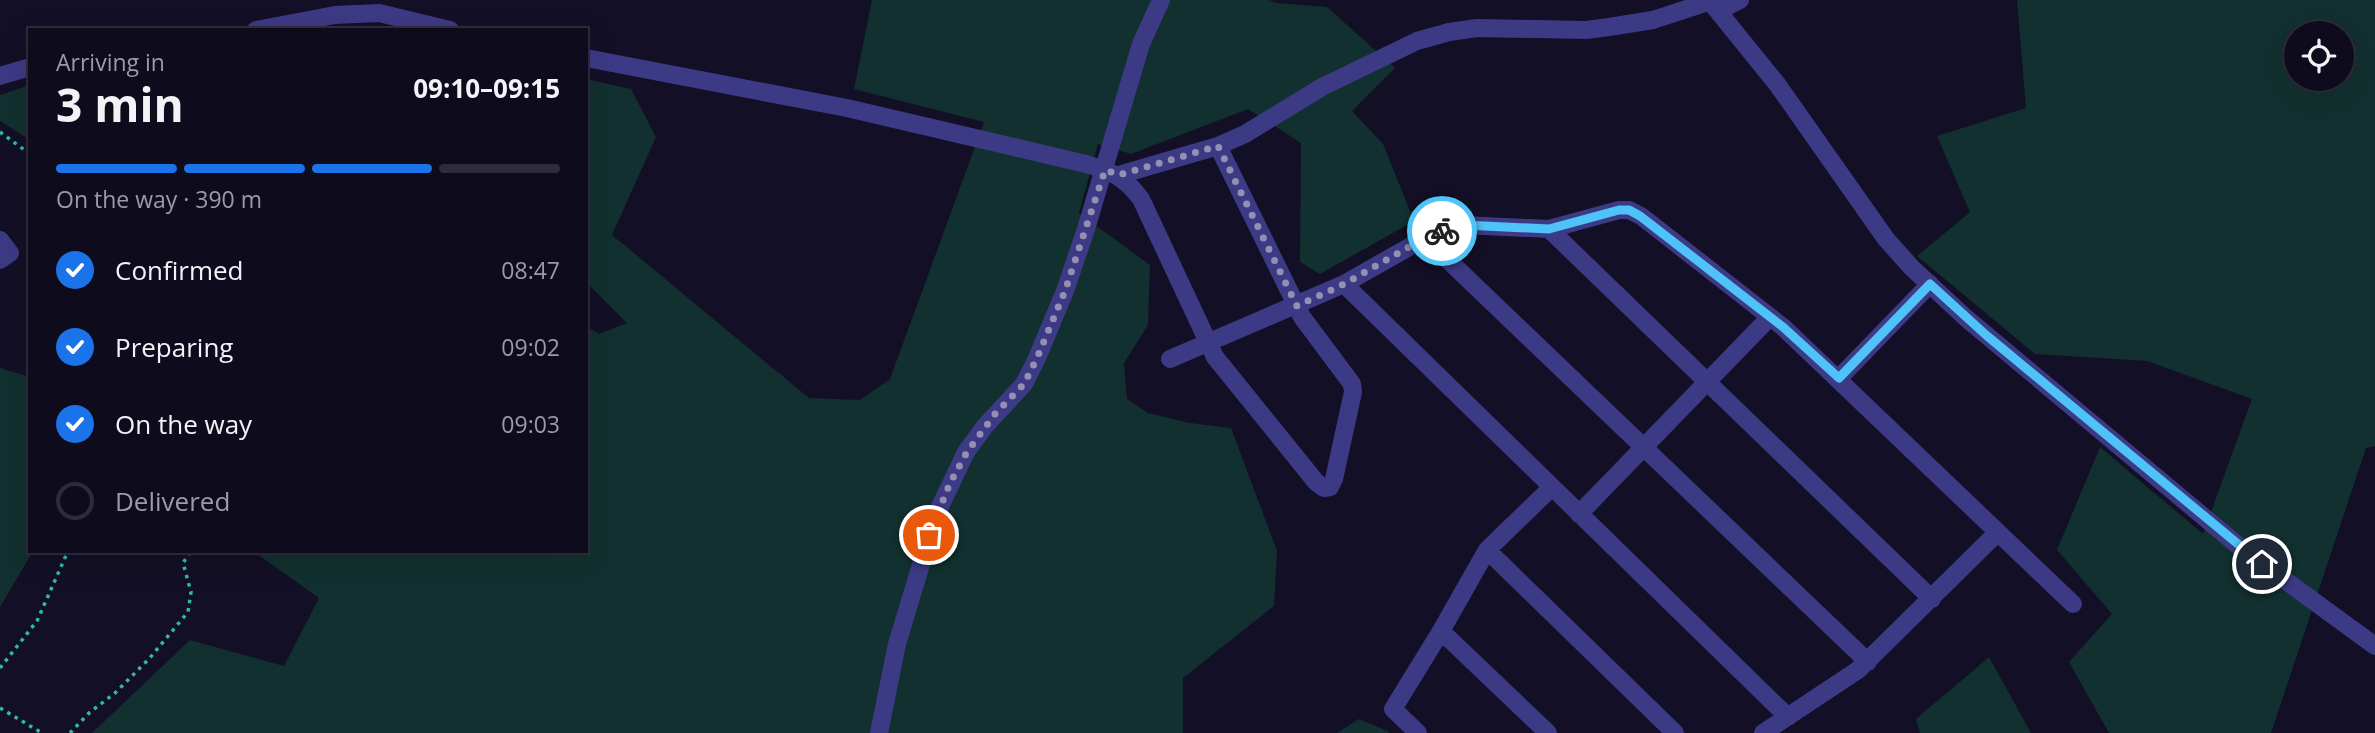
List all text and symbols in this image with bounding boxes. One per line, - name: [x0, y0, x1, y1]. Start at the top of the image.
- map controls: [2284, 21, 2354, 91]
- button: locate: [2284, 21, 2354, 91]
- text: Arriving in: [56, 46, 165, 78]
- text: 09:10–09:15: [413, 70, 560, 106]
- text: 3 min: [56, 73, 184, 135]
- text: On the way · 390 m: [56, 183, 262, 215]
- courier: [1407, 196, 1477, 266]
- icon: bike: [1423, 212, 1461, 250]
- icon: check: [56, 251, 94, 289]
- text: Confirmed: [115, 252, 243, 288]
- text: 08:47: [501, 254, 560, 286]
- icon: check: [56, 328, 94, 366]
- text: Preparing: [115, 329, 233, 365]
- text: 09:02: [501, 331, 560, 363]
- icon: check: [56, 405, 94, 443]
- text: On the way: [115, 406, 252, 442]
- text: 09:03: [501, 408, 560, 440]
- text: Delivered: [115, 483, 230, 519]
- pin: [899, 505, 959, 565]
- icon: bag: [910, 516, 948, 554]
- pin: [2232, 534, 2292, 594]
- icon: home: [2243, 545, 2281, 583]

